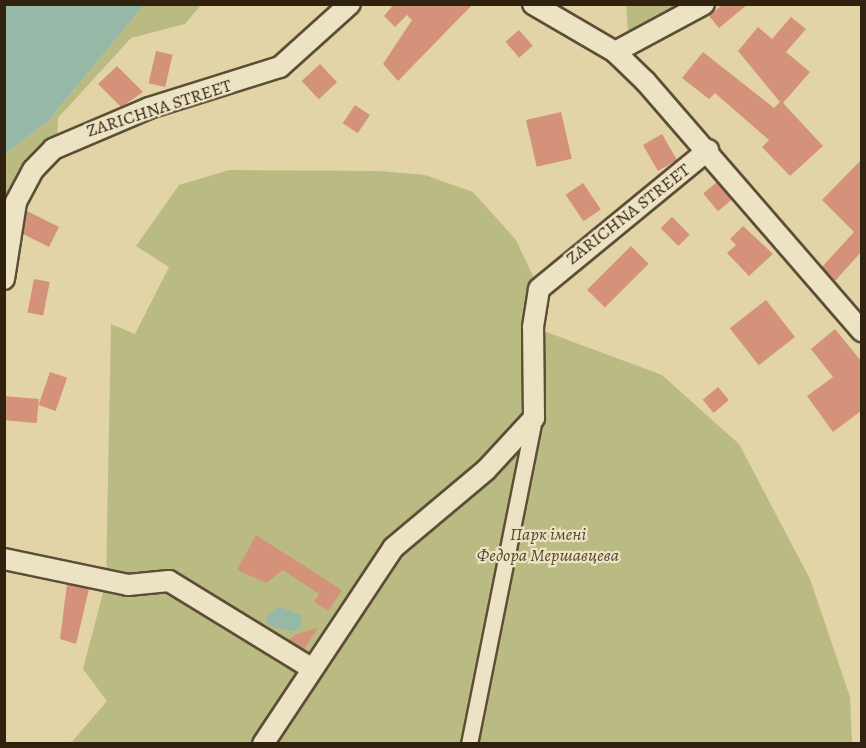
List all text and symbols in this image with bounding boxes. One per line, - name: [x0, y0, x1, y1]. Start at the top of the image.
- street label: ZARICHNA STREET: [84, 74, 234, 142]
- street label: ZARICHNA STREET: [562, 159, 694, 269]
- park label: Парк імені Федора Мершавцева: [477, 524, 619, 566]

